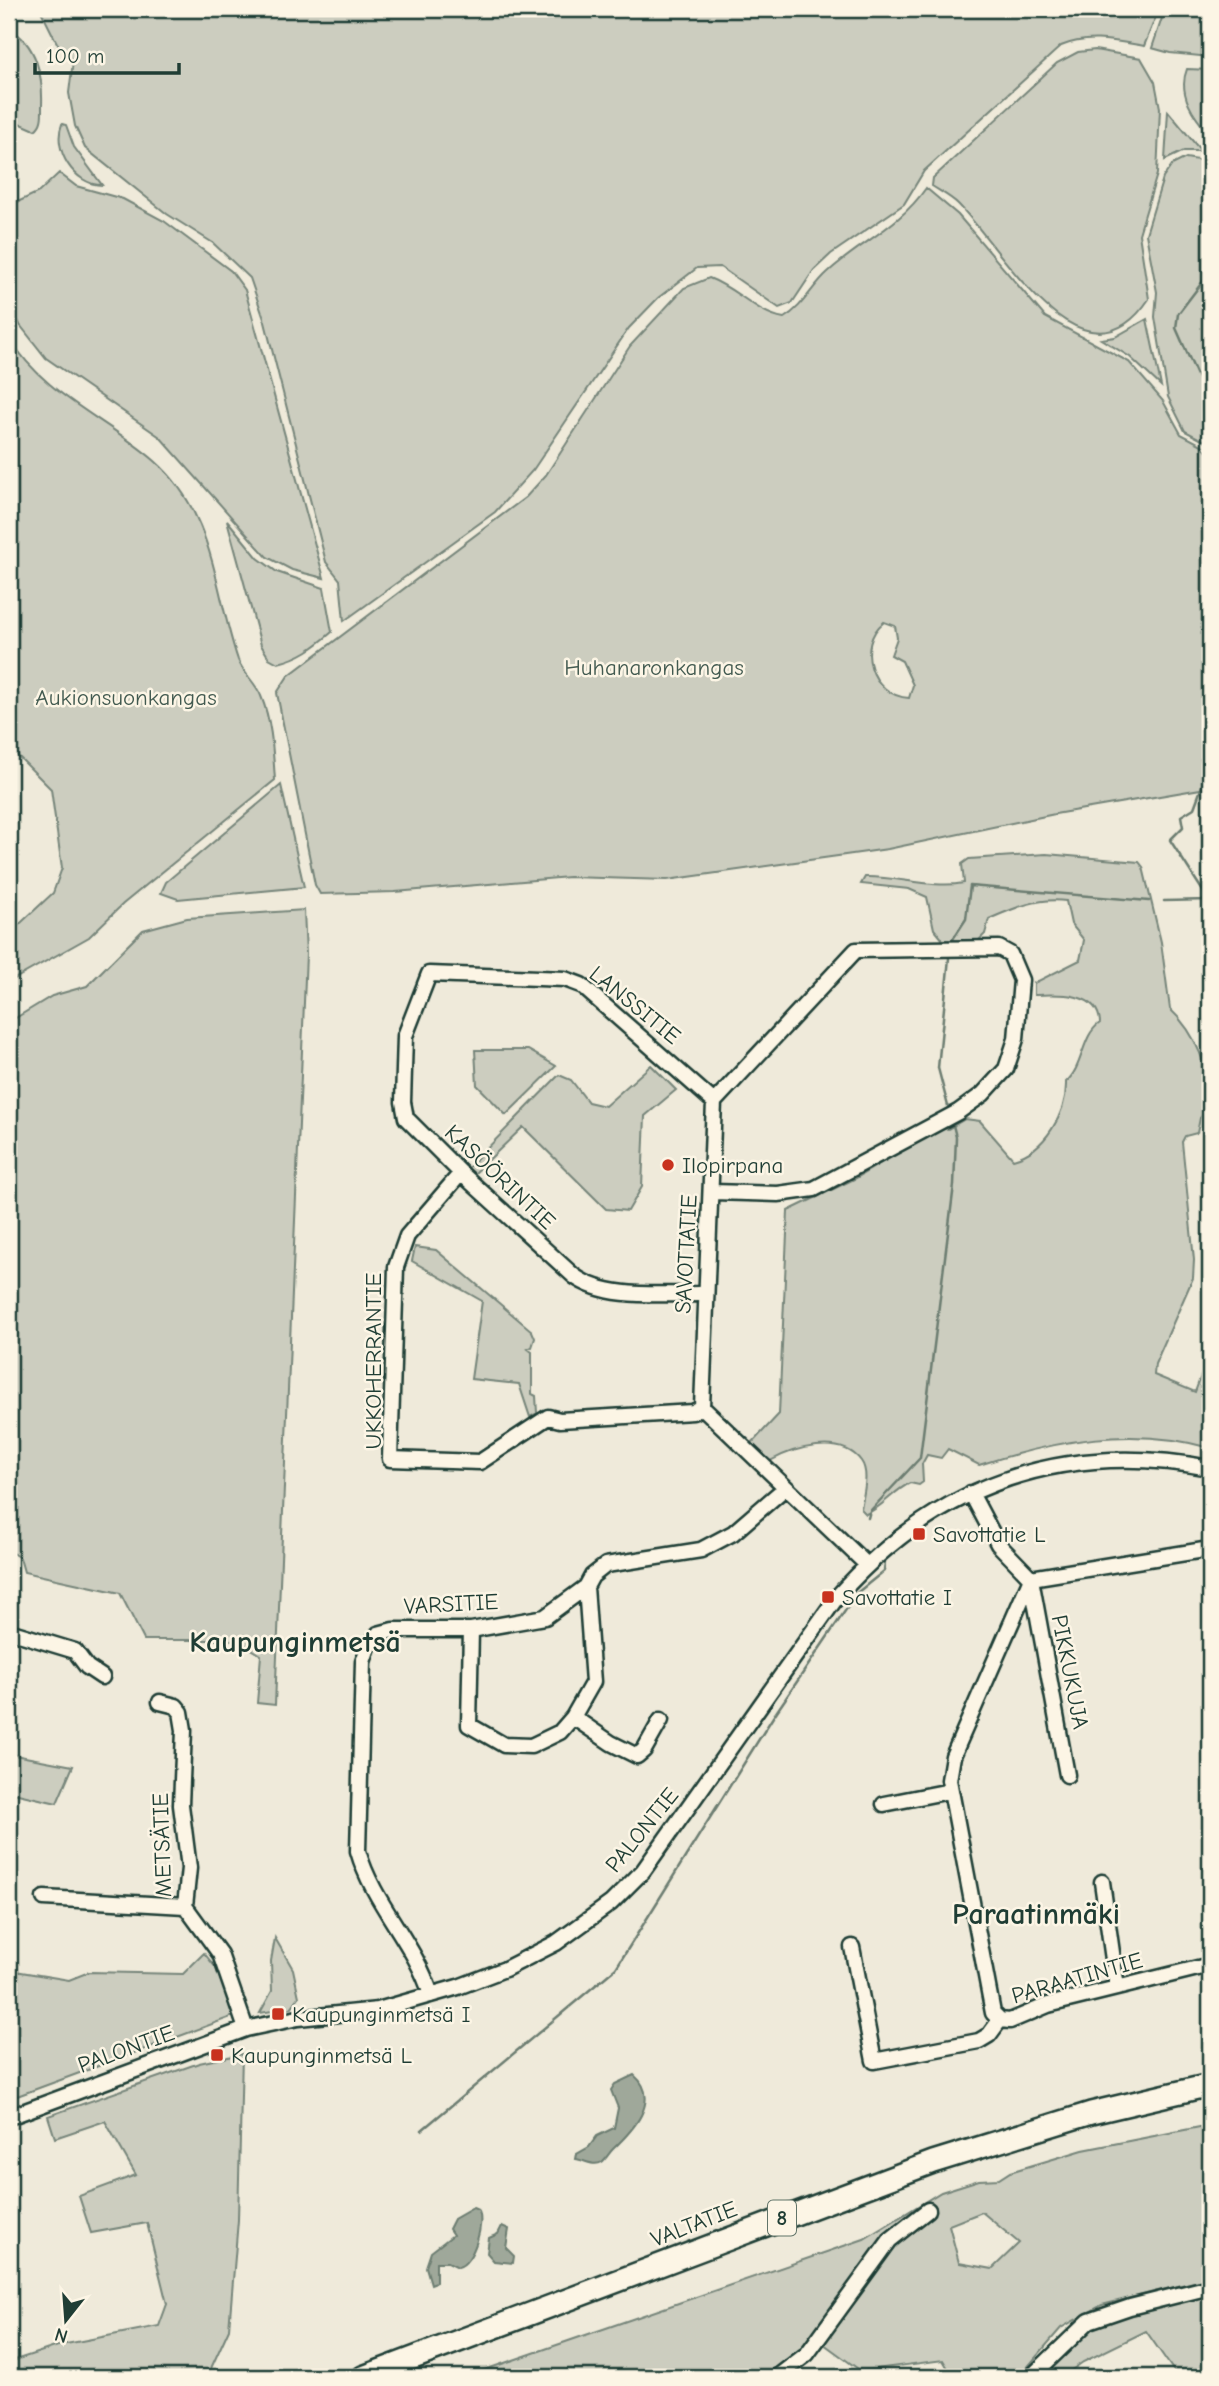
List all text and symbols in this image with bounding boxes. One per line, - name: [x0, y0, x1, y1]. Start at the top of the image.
- scale bar: [35, 32, 178, 76]
- text: 100 m: [46, 44, 104, 68]
- park label: Huhanaronkangas: [564, 654, 744, 681]
- park label: Aukionsuonkangas: [35, 684, 217, 711]
- street label: LANSSITIE: [584, 960, 686, 1050]
- street label: KASÖÖRINTIE: [439, 1119, 561, 1235]
- place label: Ilopirpana: [682, 1152, 783, 1179]
- marker: Ilopirpana: [660, 1157, 676, 1173]
- street label: SAVOTTATIE: [669, 1194, 703, 1314]
- street label: UKKOHERRANTIE: [360, 1272, 387, 1449]
- place label: Savottatie L: [933, 1521, 1046, 1548]
- marker: Savottatie L: [911, 1526, 927, 1542]
- place label: Savottatie I: [842, 1584, 952, 1611]
- street label: VARSITIE: [403, 1588, 499, 1620]
- marker: Savottatie I: [820, 1589, 836, 1605]
- street label: PIKKUKUJA: [1046, 1612, 1094, 1732]
- district label: Kaupunginmetsä: [189, 1625, 401, 1660]
- street label: PALONTIE: [600, 1782, 684, 1878]
- street label: METSÄTIE: [147, 1792, 177, 1898]
- district label: Paraatinmäki: [952, 1897, 1120, 1932]
- street label: PARAATINTIE: [1008, 1946, 1146, 2010]
- place label: Kaupunginmetsä I: [292, 2001, 471, 2028]
- marker: Kaupunginmetsä I: [270, 2006, 286, 2022]
- street label: PALONTIE: [74, 2019, 178, 2079]
- place label: Kaupunginmetsä L: [231, 2042, 412, 2069]
- marker: Kaupunginmetsä L: [209, 2047, 225, 2063]
- street label: VALTATIE: [647, 2195, 741, 2253]
- road number: 8: [768, 2200, 796, 2236]
- north arrow: [32, 2284, 102, 2354]
- text: N: [52, 2323, 70, 2348]

